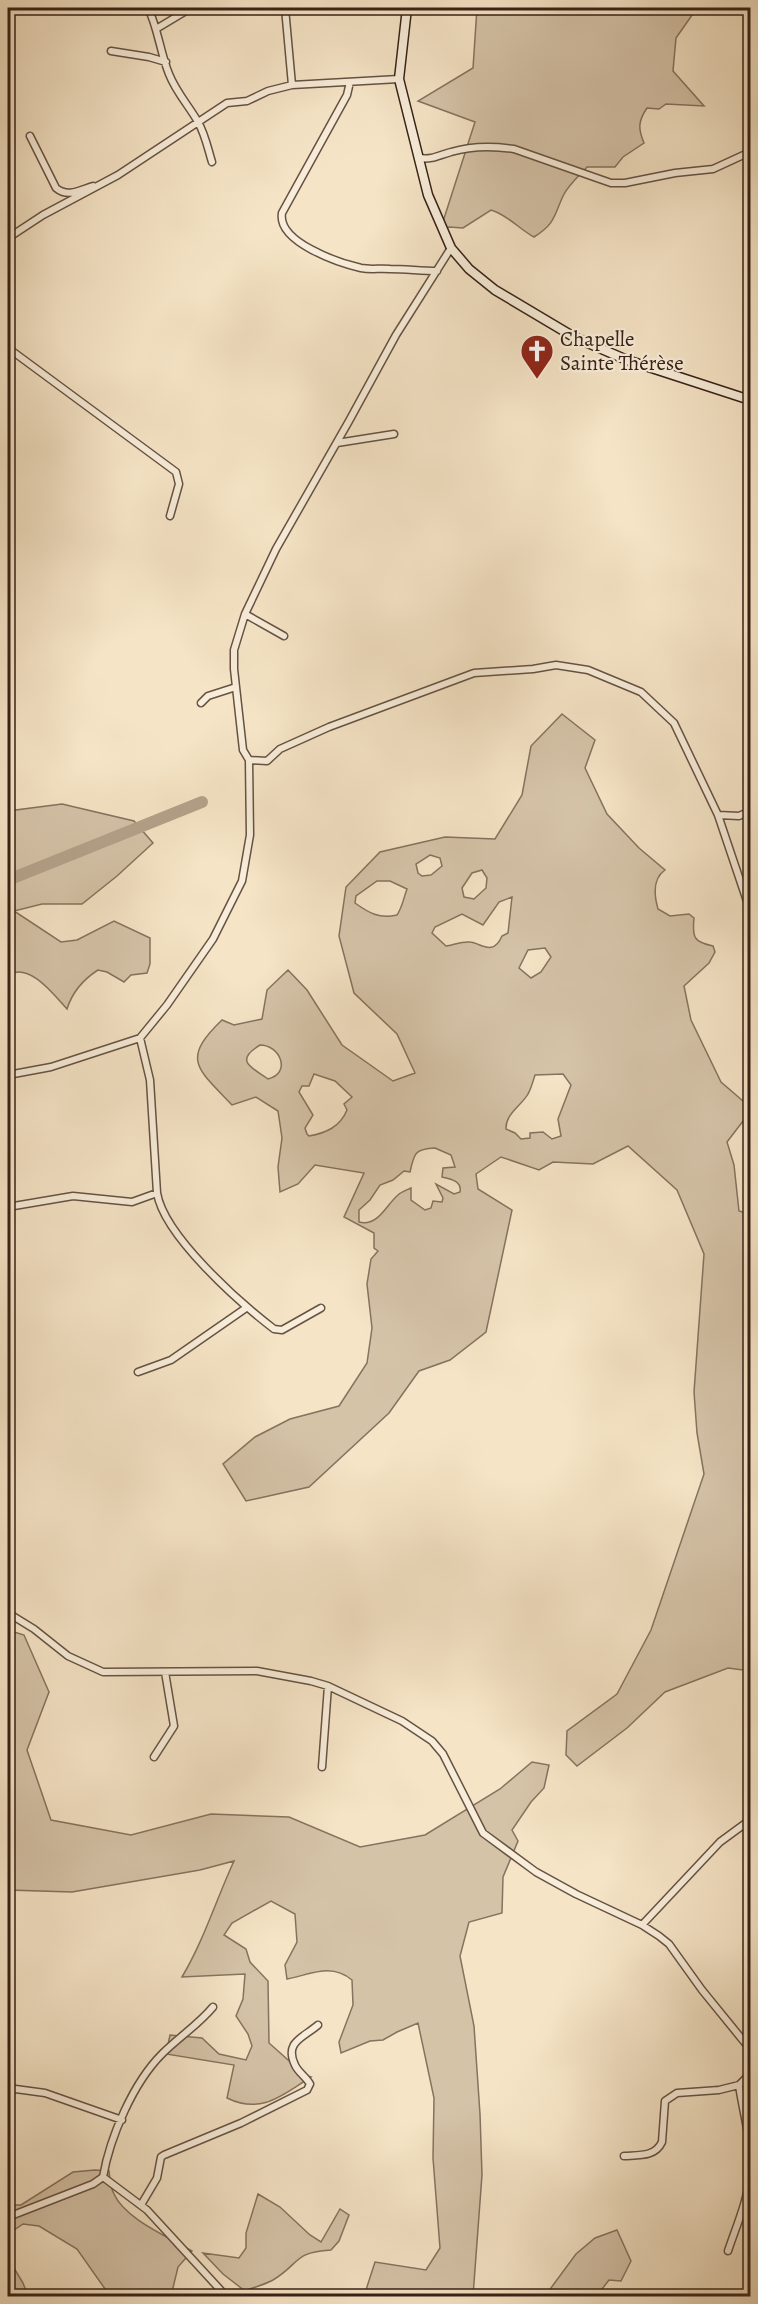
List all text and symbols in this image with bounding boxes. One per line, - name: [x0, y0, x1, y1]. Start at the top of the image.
- place label: Chapelle Sainte Thérèse: [560, 325, 684, 377]
- church icon: Chapelle Sainte Thérèse: [519, 333, 555, 380]

